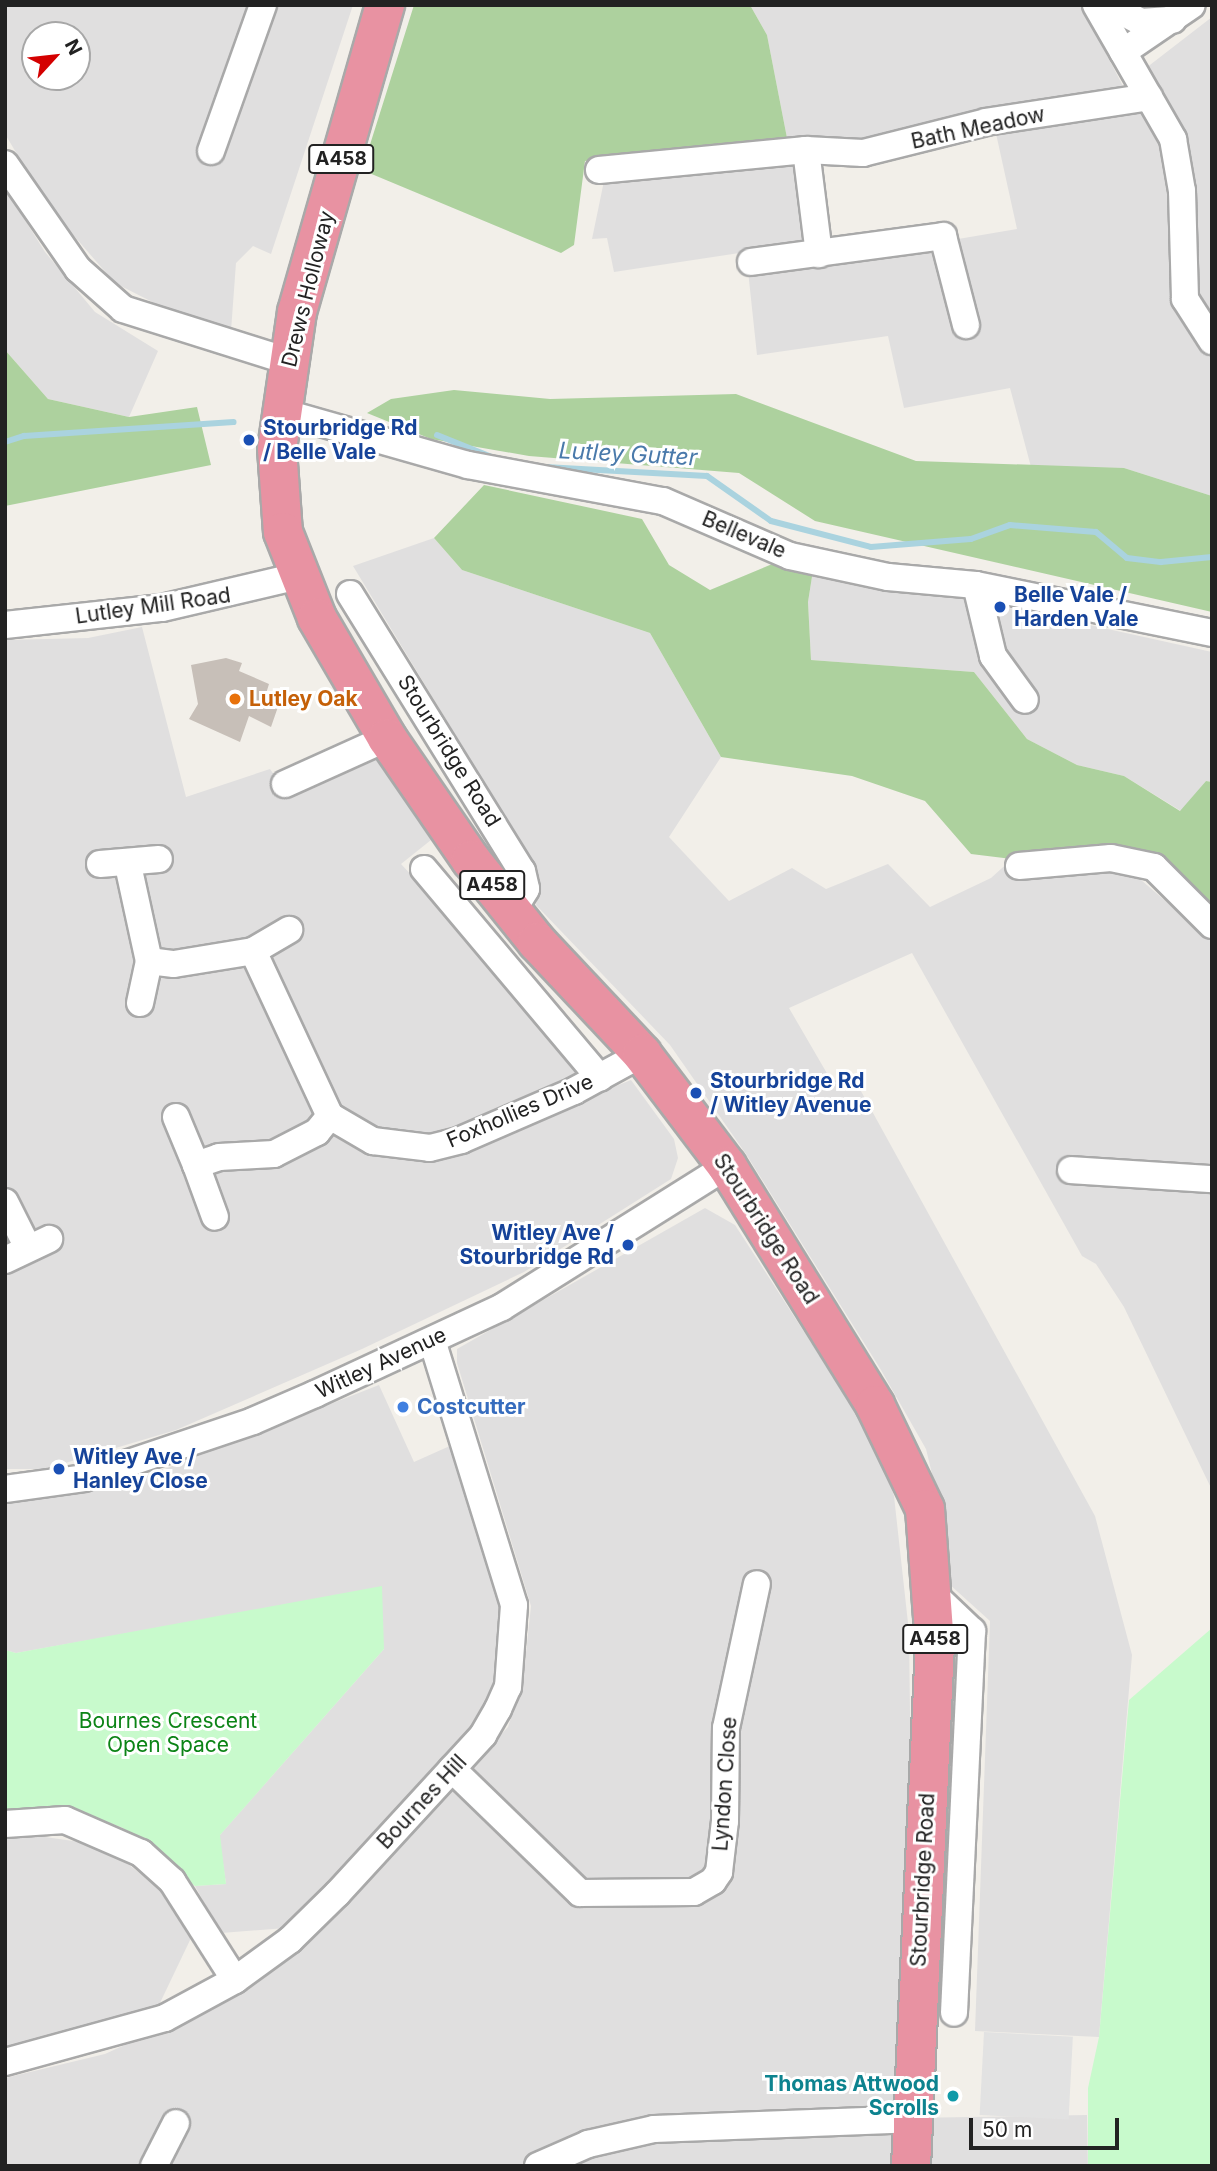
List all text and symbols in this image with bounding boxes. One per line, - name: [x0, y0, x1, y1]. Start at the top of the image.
- north arrow: [21, 21, 91, 91]
- text: N: [60, 35, 87, 59]
- street label: Bath Meadow: [909, 102, 1047, 154]
- road number: A458: [308, 144, 374, 174]
- street label: Drews Holloway: [276, 208, 340, 370]
- place label: Stourbridge Rd / Belle Vale: [263, 415, 417, 465]
- marker: Stourbridge Rd / Belle Vale: [241, 432, 257, 448]
- water label: Lutley Gutter: [558, 437, 698, 471]
- street label: Bellevale: [698, 506, 790, 564]
- place label: Belle Vale / Harden Vale: [1014, 582, 1139, 632]
- street label: Lutley Mill Road: [74, 583, 232, 629]
- marker: Belle Vale / Harden Vale: [992, 599, 1008, 615]
- street label: Stourbridge Road: [392, 670, 506, 832]
- place label: Lutley Oak: [249, 686, 358, 712]
- marker: Lutley Oak: [227, 691, 243, 707]
- road number: A458: [459, 870, 525, 900]
- place label: Stourbridge Rd / Witley Avenue: [710, 1068, 871, 1118]
- street label: Foxhollies Drive: [443, 1069, 597, 1153]
- marker: Stourbridge Rd / Witley Avenue: [688, 1085, 704, 1101]
- street label: Stourbridge Road: [708, 1149, 824, 1309]
- place label: Witley Ave / Stourbridge Rd: [460, 1220, 614, 1270]
- marker: Witley Ave / Stourbridge Rd: [620, 1237, 636, 1253]
- street label: Witley Avenue: [312, 1322, 450, 1404]
- place label: Costcutter: [417, 1394, 526, 1420]
- marker: Costcutter: [395, 1399, 411, 1415]
- place label: Witley Ave / Hanley Close: [73, 1444, 208, 1494]
- marker: Witley Ave / Hanley Close: [51, 1461, 67, 1477]
- road number: A458: [902, 1624, 968, 1654]
- park label: Bournes Crescent Open Space: [79, 1708, 257, 1758]
- street label: Lyndon Close: [708, 1716, 742, 1852]
- street label: Bournes Hill: [372, 1750, 472, 1854]
- street label: Stourbridge Road: [906, 1792, 940, 1968]
- place label: Thomas Attwood Scrolls: [764, 2071, 939, 2121]
- marker: Thomas Attwood Scrolls: [945, 2088, 961, 2104]
- scale bar: [972, 2104, 1122, 2148]
- text: 50 m: [982, 2117, 1032, 2142]

